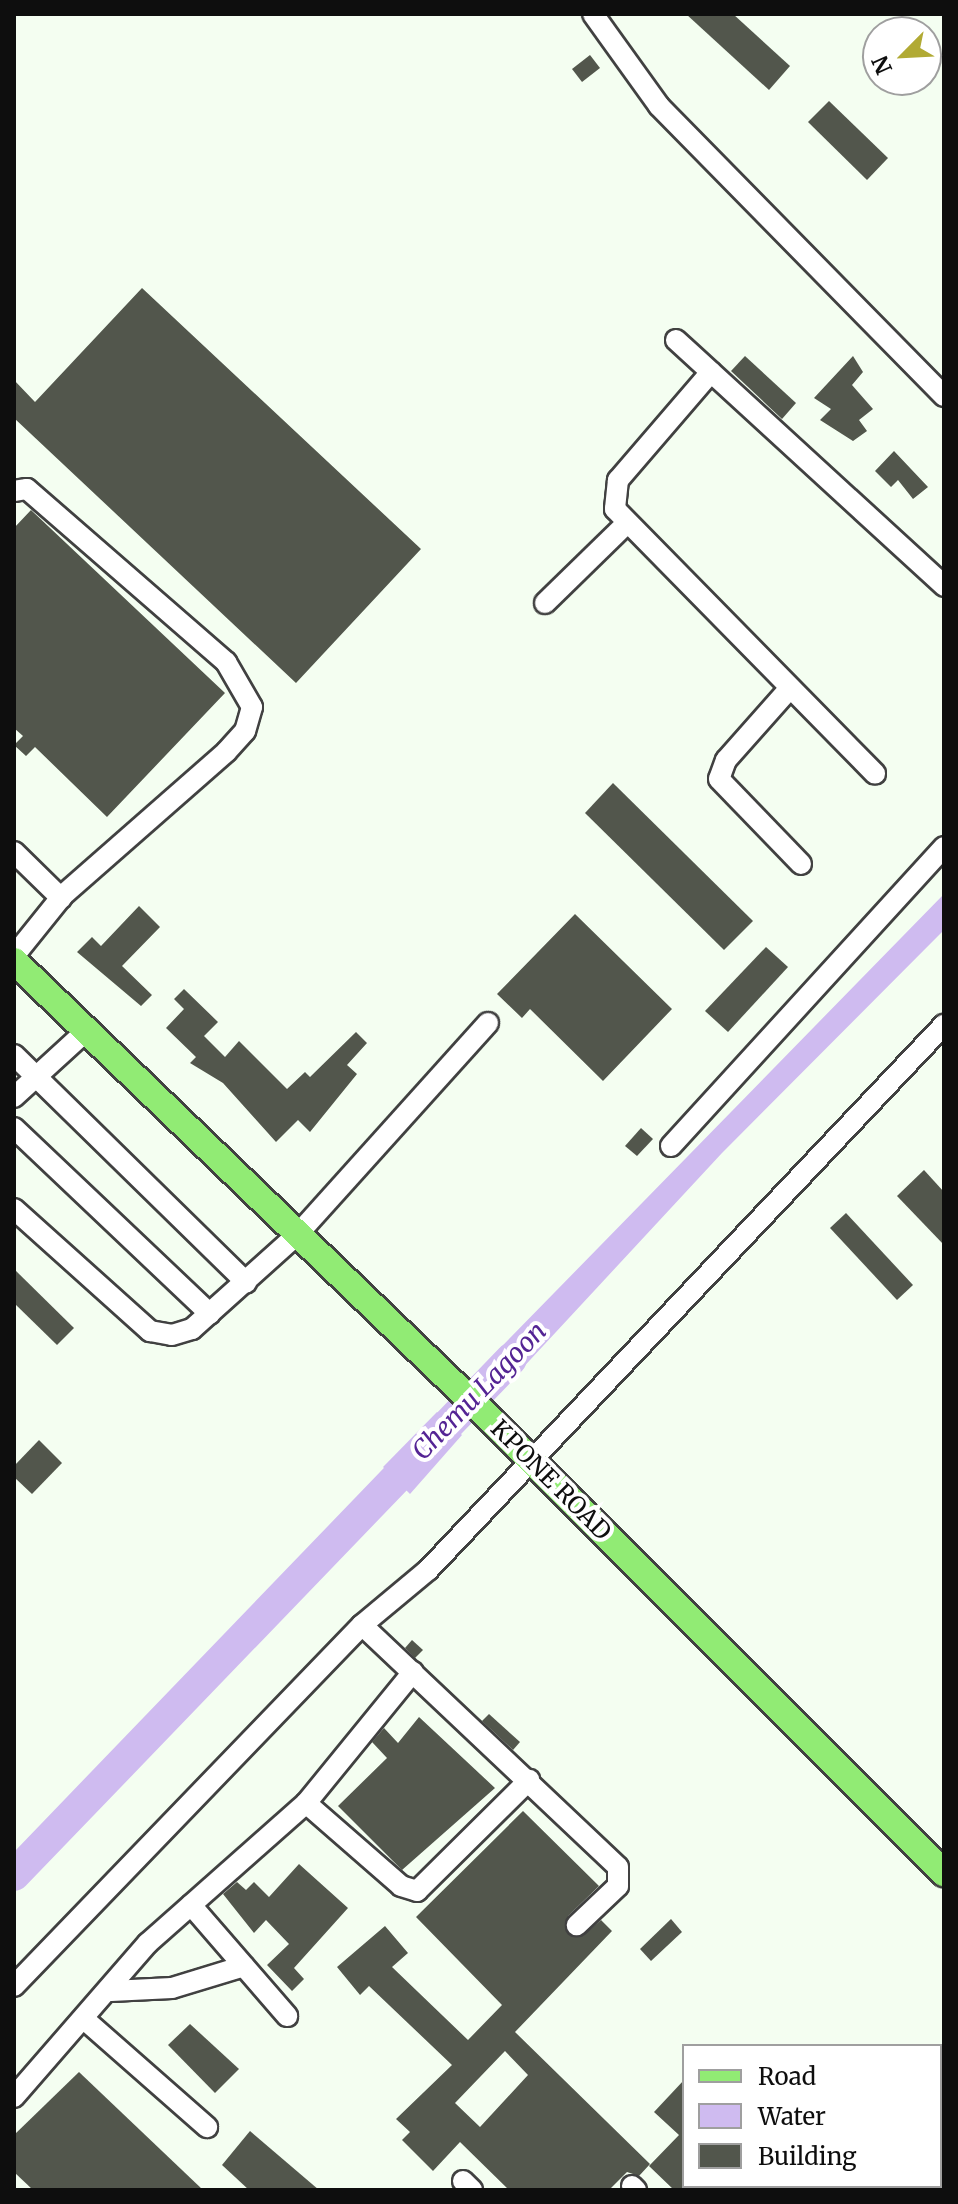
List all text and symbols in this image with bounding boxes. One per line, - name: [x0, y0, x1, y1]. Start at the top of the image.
- north arrow: [862, 16, 942, 96]
- text: N: [866, 51, 898, 79]
- water label: Chemu Lagoon: [405, 1316, 553, 1466]
- street label: KPONE ROAD: [485, 1414, 617, 1546]
- legend: [682, 2044, 942, 2188]
- text: Road: [758, 2061, 816, 2092]
- text: Water: [758, 2101, 826, 2132]
- text: Building: [758, 2141, 857, 2172]

